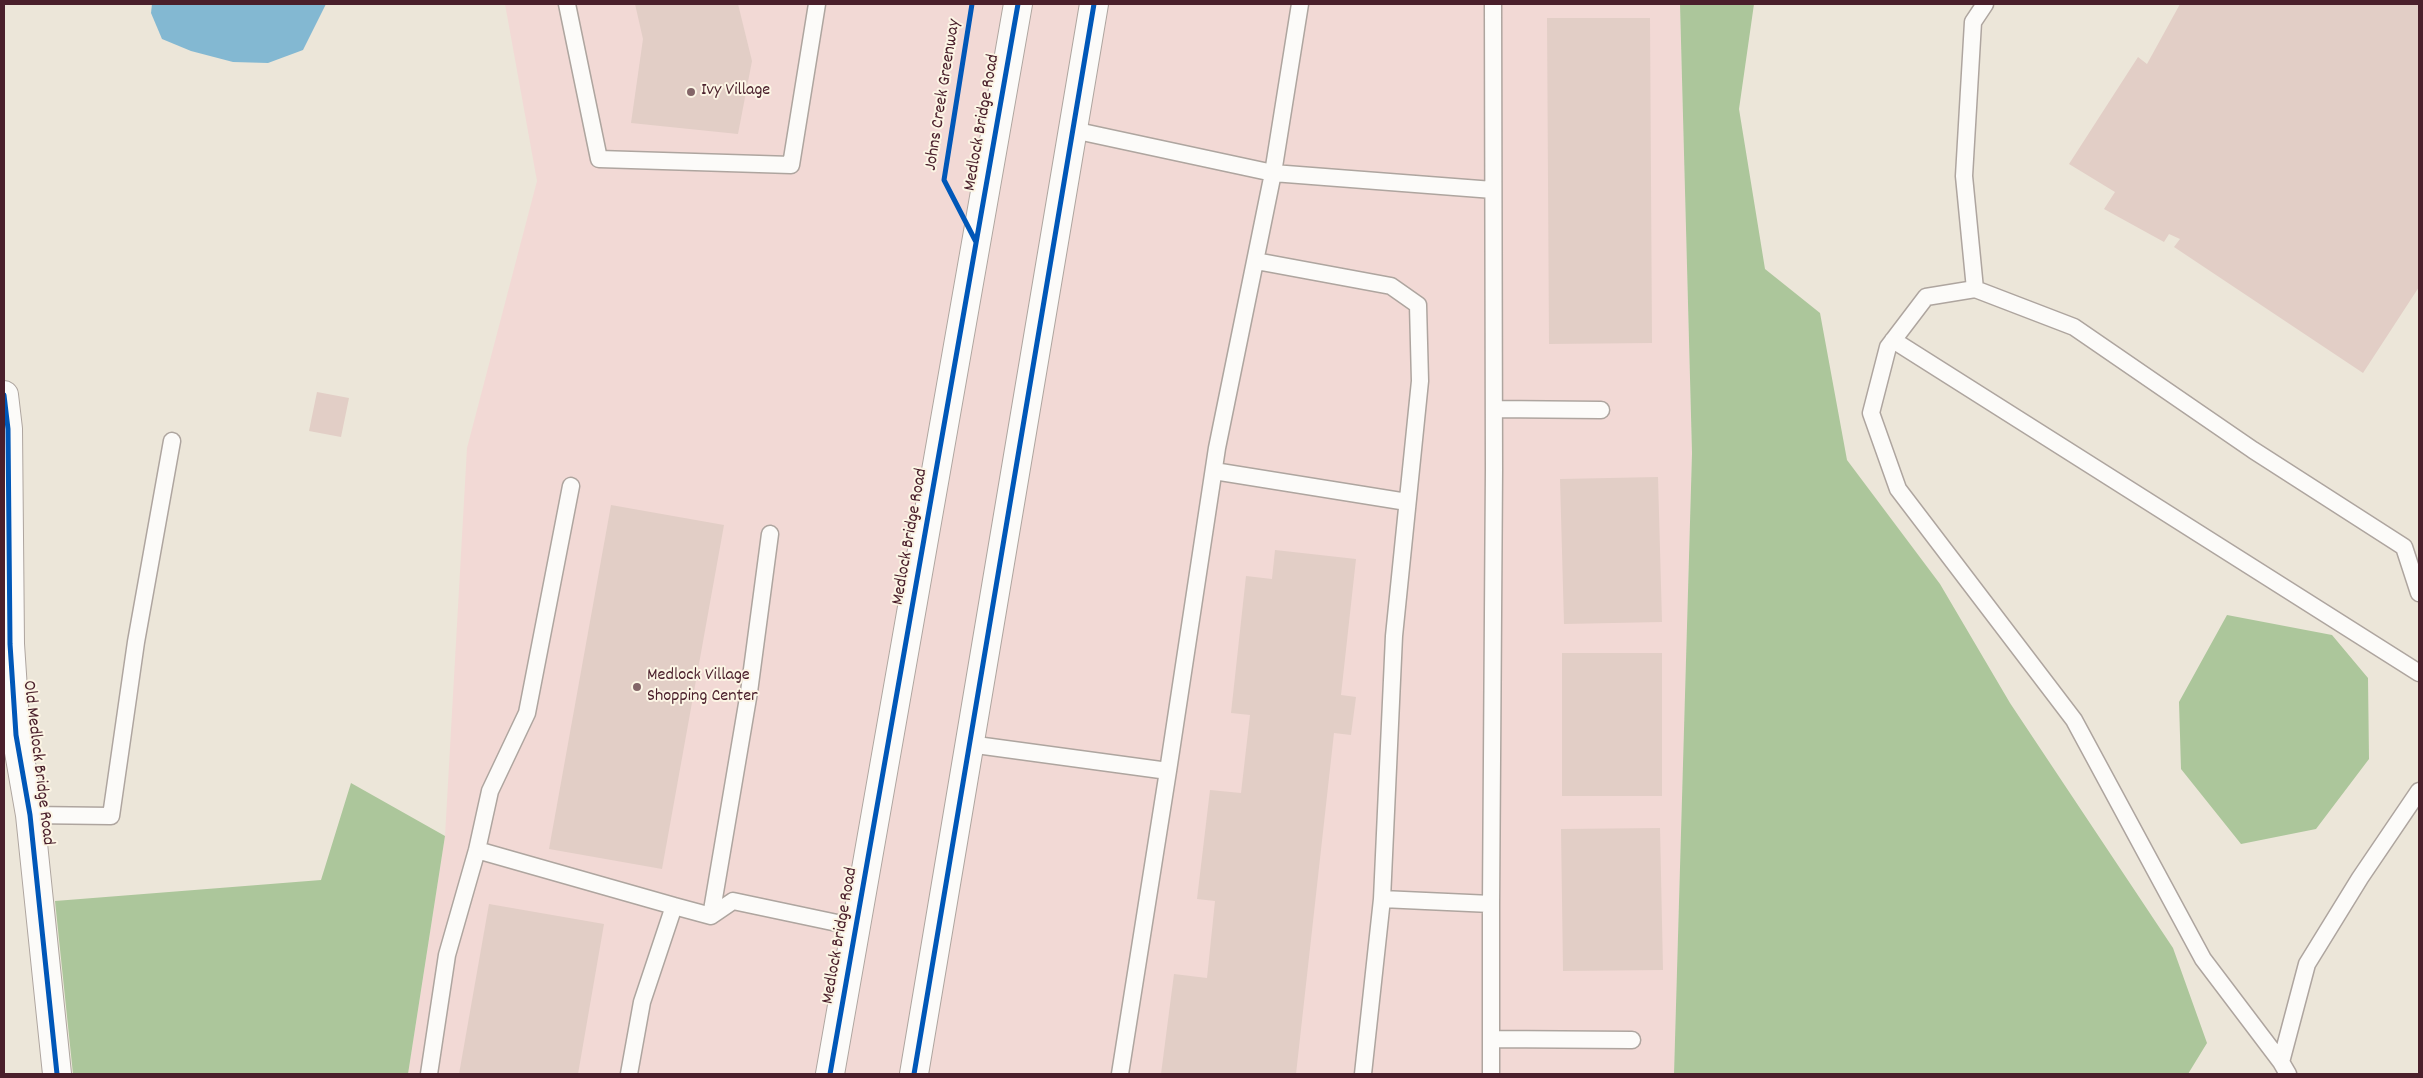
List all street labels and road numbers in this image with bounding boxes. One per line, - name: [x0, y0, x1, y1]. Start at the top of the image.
- street label: Johns Creek Greenway: [921, 18, 967, 172]
- street label: Medlock Bridge Road: [960, 53, 1006, 193]
- street label: Medlock Bridge Road: [888, 467, 934, 607]
- street label: Old Medlock Bridge Road: [16, 679, 58, 847]
- street label: Medlock Bridge Road: [818, 866, 864, 1006]

